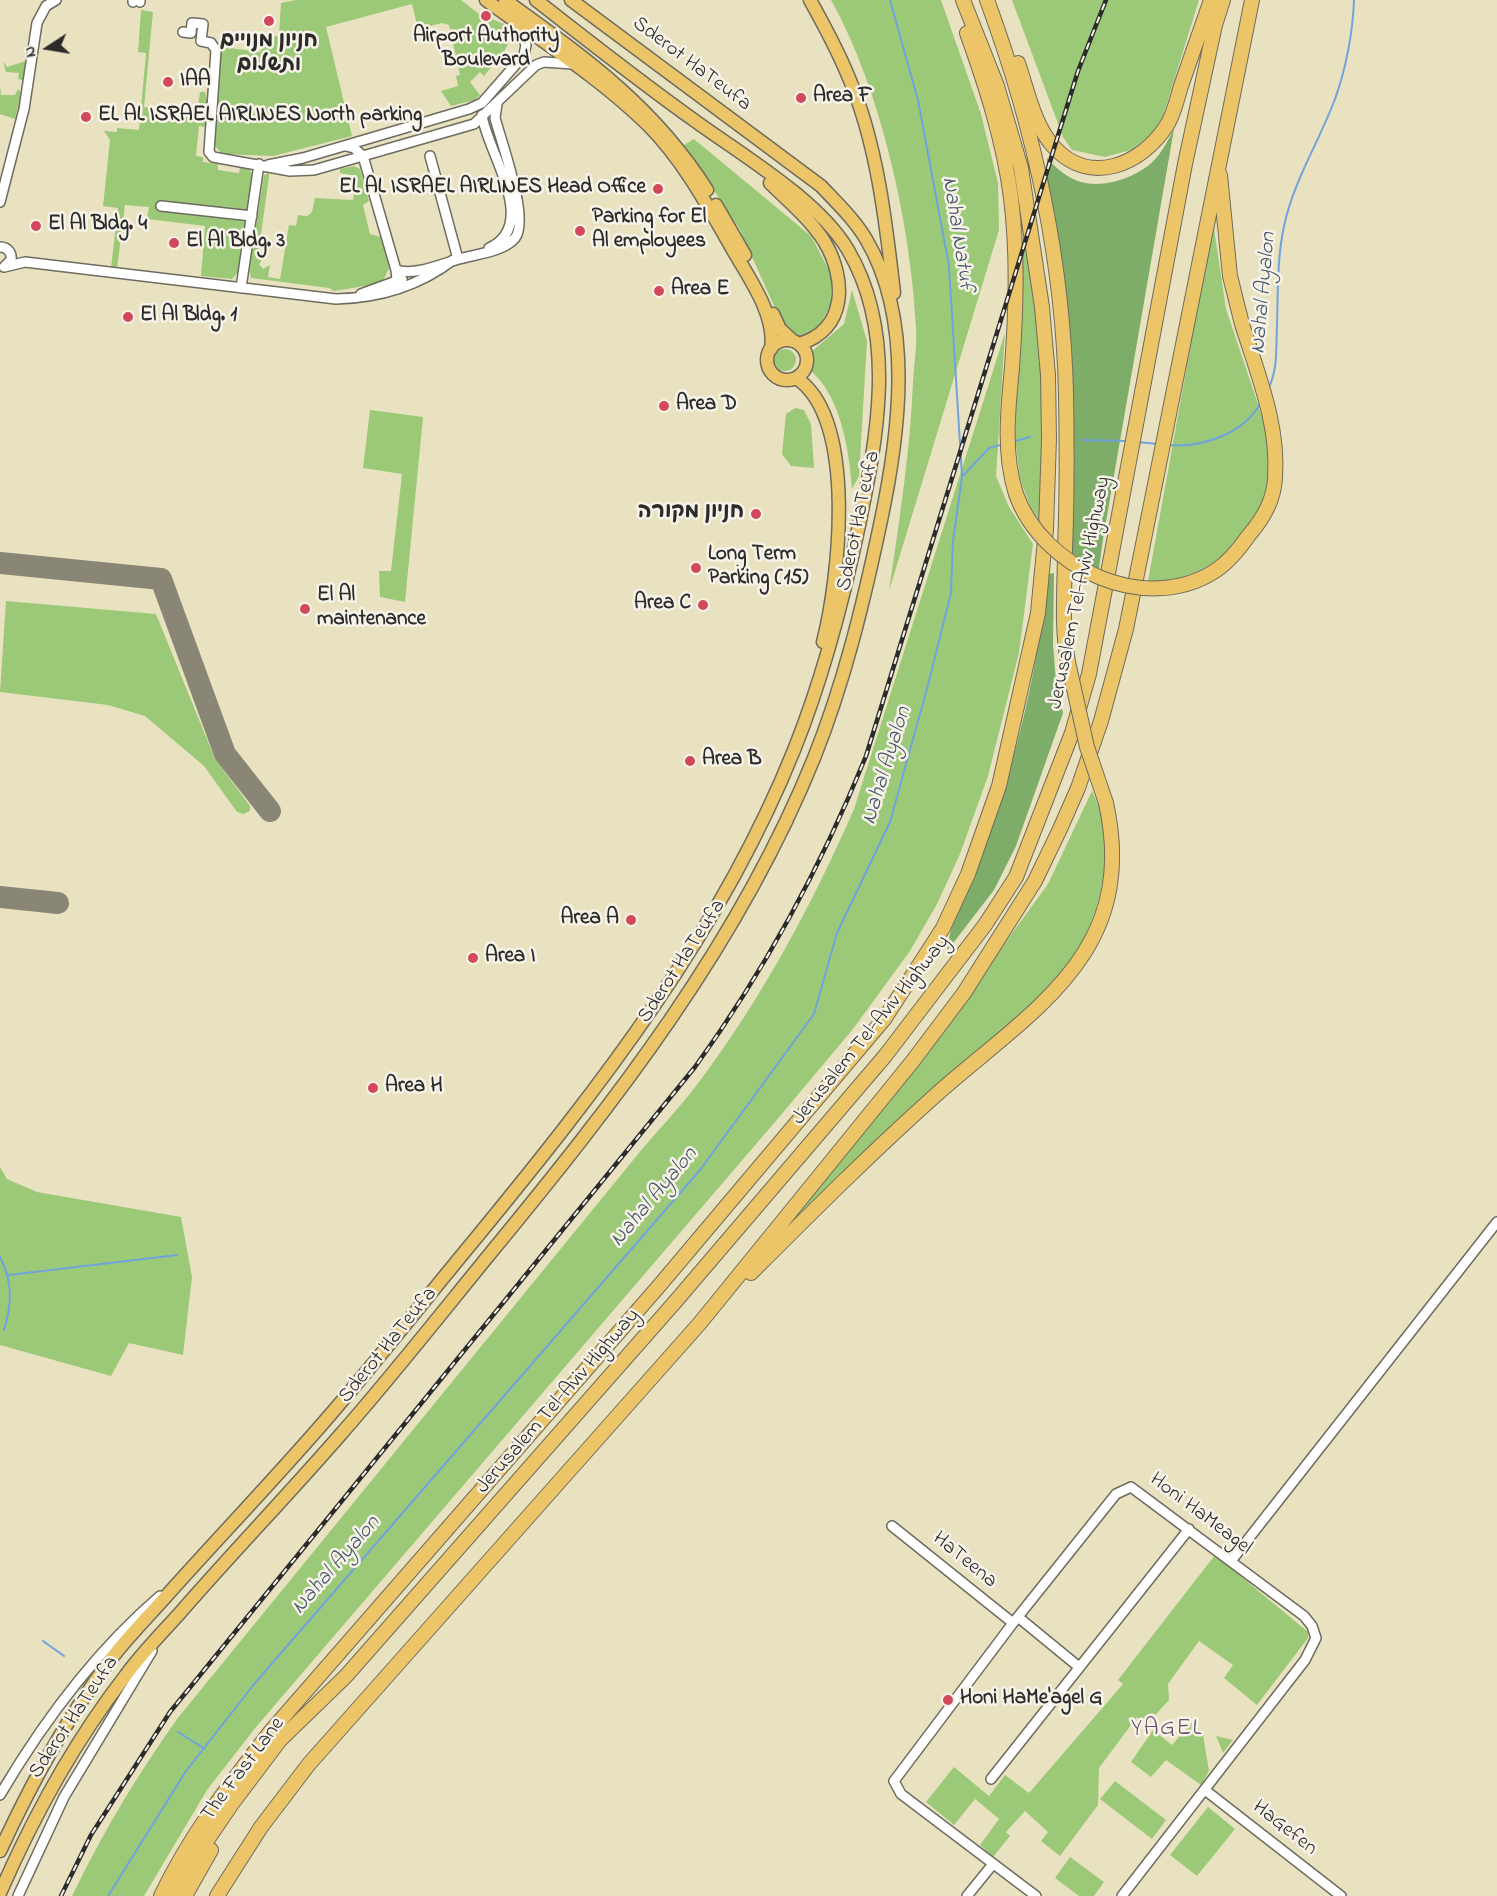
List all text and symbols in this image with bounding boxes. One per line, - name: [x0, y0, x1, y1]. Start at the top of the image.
- marker: Airport Authority Boulevard: [479, 9, 493, 23]
- street label: Sderot HaTeufa: [627, 12, 755, 118]
- marker: חניון מנויים ותשלום: [262, 14, 276, 28]
- north arrow: [18, 18, 78, 78]
- place label: Airport Authority Boulevard: [413, 25, 559, 75]
- place label: חניון מנויים ותשלום: [220, 30, 318, 80]
- text: N: [18, 44, 43, 60]
- place label: IAA: [180, 69, 211, 95]
- marker: IAA: [161, 75, 175, 89]
- place label: Area F: [813, 85, 872, 111]
- marker: Area F: [794, 91, 808, 105]
- place label: EL AL ISRAEL AIRLINES North parking: [98, 104, 422, 130]
- marker: EL AL ISRAEL AIRLINES North parking: [79, 110, 93, 124]
- water label: Nahal Natuf: [934, 175, 978, 293]
- place label: EL AL ISRAEL AIRLINES Head Office: [339, 176, 646, 202]
- marker: EL AL ISRAEL AIRLINES Head Office: [651, 182, 665, 196]
- place label: Parking for El Al employees: [592, 206, 706, 256]
- place label: El Al Bldg. 4: [48, 213, 147, 239]
- marker: El Al Bldg. 4: [29, 219, 43, 233]
- marker: Parking for El Al employees: [573, 224, 587, 238]
- place label: El Al Bldg. 3: [186, 230, 285, 256]
- water label: Nahal Ayalon: [1247, 231, 1283, 355]
- marker: El Al Bldg. 3: [167, 236, 181, 250]
- place label: Area E: [671, 278, 729, 304]
- marker: Area E: [652, 284, 666, 298]
- place label: El Al Bldg. 1: [140, 304, 237, 330]
- marker: El Al Bldg. 1: [121, 310, 135, 324]
- place label: Area D: [676, 393, 737, 419]
- marker: Area D: [657, 399, 671, 413]
- street label: Sderot HaTeufa: [833, 449, 887, 593]
- street label: Jerusalem Tel-Aviv Highway: [1044, 474, 1118, 712]
- place label: חניון מקורה: [638, 501, 744, 527]
- marker: חניון מקורה: [749, 507, 763, 521]
- place label: Long Term Parking (15): [708, 543, 808, 593]
- marker: Long Term Parking (15): [689, 561, 703, 575]
- place label: El Al maintenance: [317, 584, 426, 634]
- place label: Area C: [634, 592, 691, 618]
- marker: Area C: [696, 598, 710, 612]
- marker: El Al maintenance: [298, 602, 312, 616]
- water label: Nahal Ayalon: [858, 704, 918, 828]
- place label: Area B: [702, 748, 762, 774]
- marker: Area B: [683, 754, 697, 768]
- street label: Sderot HaTeufa: [634, 895, 732, 1029]
- place label: Area A: [561, 907, 619, 933]
- marker: Area A: [624, 913, 638, 927]
- street label: Jerusalem Tel-Aviv Highway: [788, 931, 956, 1131]
- place label: Area I: [485, 945, 535, 971]
- marker: Area I: [466, 951, 480, 965]
- place label: Area H: [385, 1075, 443, 1101]
- marker: Area H: [366, 1081, 380, 1095]
- water label: Nahal Ayalon: [606, 1143, 704, 1253]
- street label: Sderot HaTeufa: [334, 1283, 444, 1409]
- street label: Jerusalem Tel-Aviv Highway: [472, 1304, 646, 1500]
- street label: Honi HaMeagel: [1144, 1468, 1256, 1562]
- water label: Nahal Ayalon: [287, 1511, 387, 1621]
- street label: HaTeena: [927, 1527, 1001, 1595]
- street label: Sderot HaTeufa: [25, 1652, 125, 1784]
- place label: Honi HaMe'agel G: [960, 1687, 1103, 1713]
- marker: Honi HaMe'agel G: [941, 1693, 955, 1707]
- street label: The Fast Lane: [197, 1713, 291, 1827]
- district label: YAGEL: [1131, 1716, 1203, 1744]
- street label: HaGefen: [1246, 1796, 1322, 1862]

